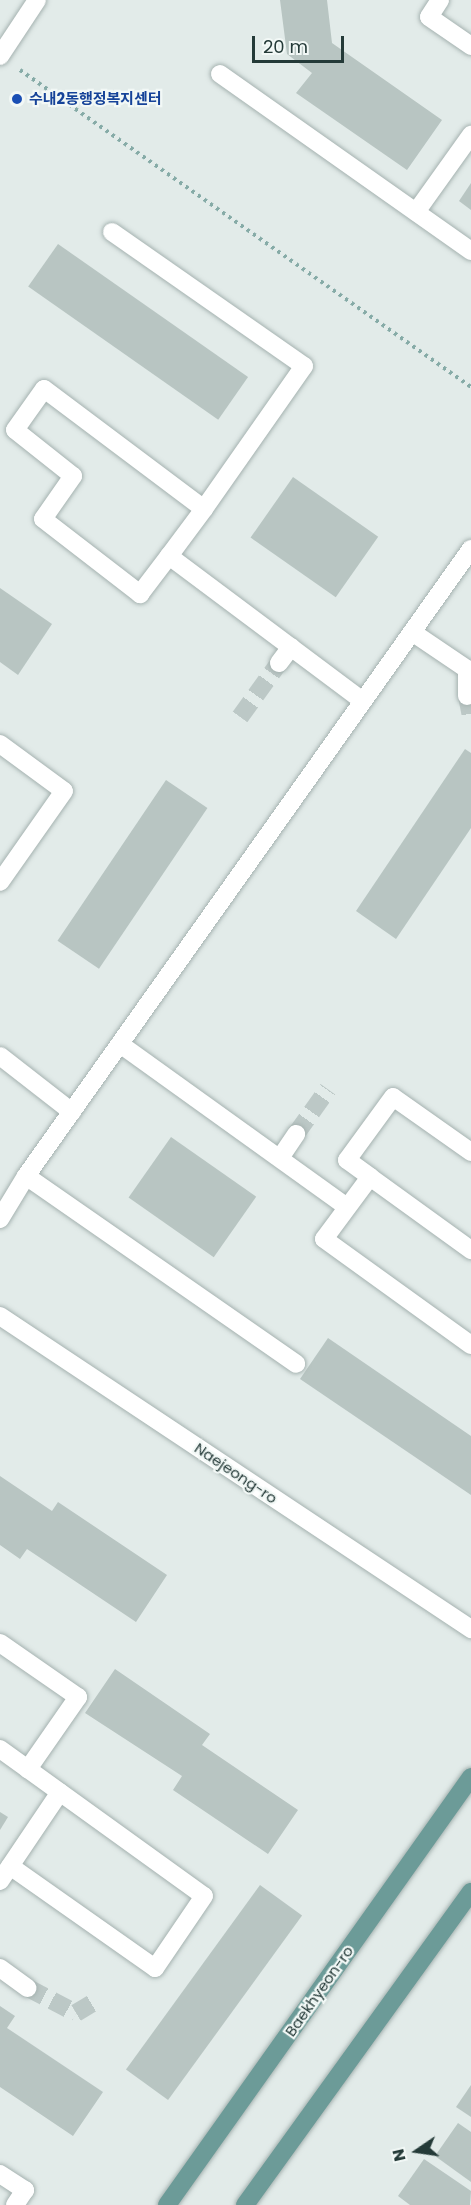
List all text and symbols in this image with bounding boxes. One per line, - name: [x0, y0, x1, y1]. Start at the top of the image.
- scale bar: [255, 24, 346, 62]
- text: 20 m: [263, 34, 308, 59]
- place label: 수내2동행정복지센터: [29, 90, 162, 108]
- marker: 수내2동행정복지센터: [10, 92, 24, 106]
- street label: Naejeong-ro: [191, 1439, 281, 1507]
- street label: Baekhyeon-ro: [281, 1942, 357, 2040]
- north arrow: [387, 2121, 447, 2181]
- text: N: [386, 2147, 412, 2164]

